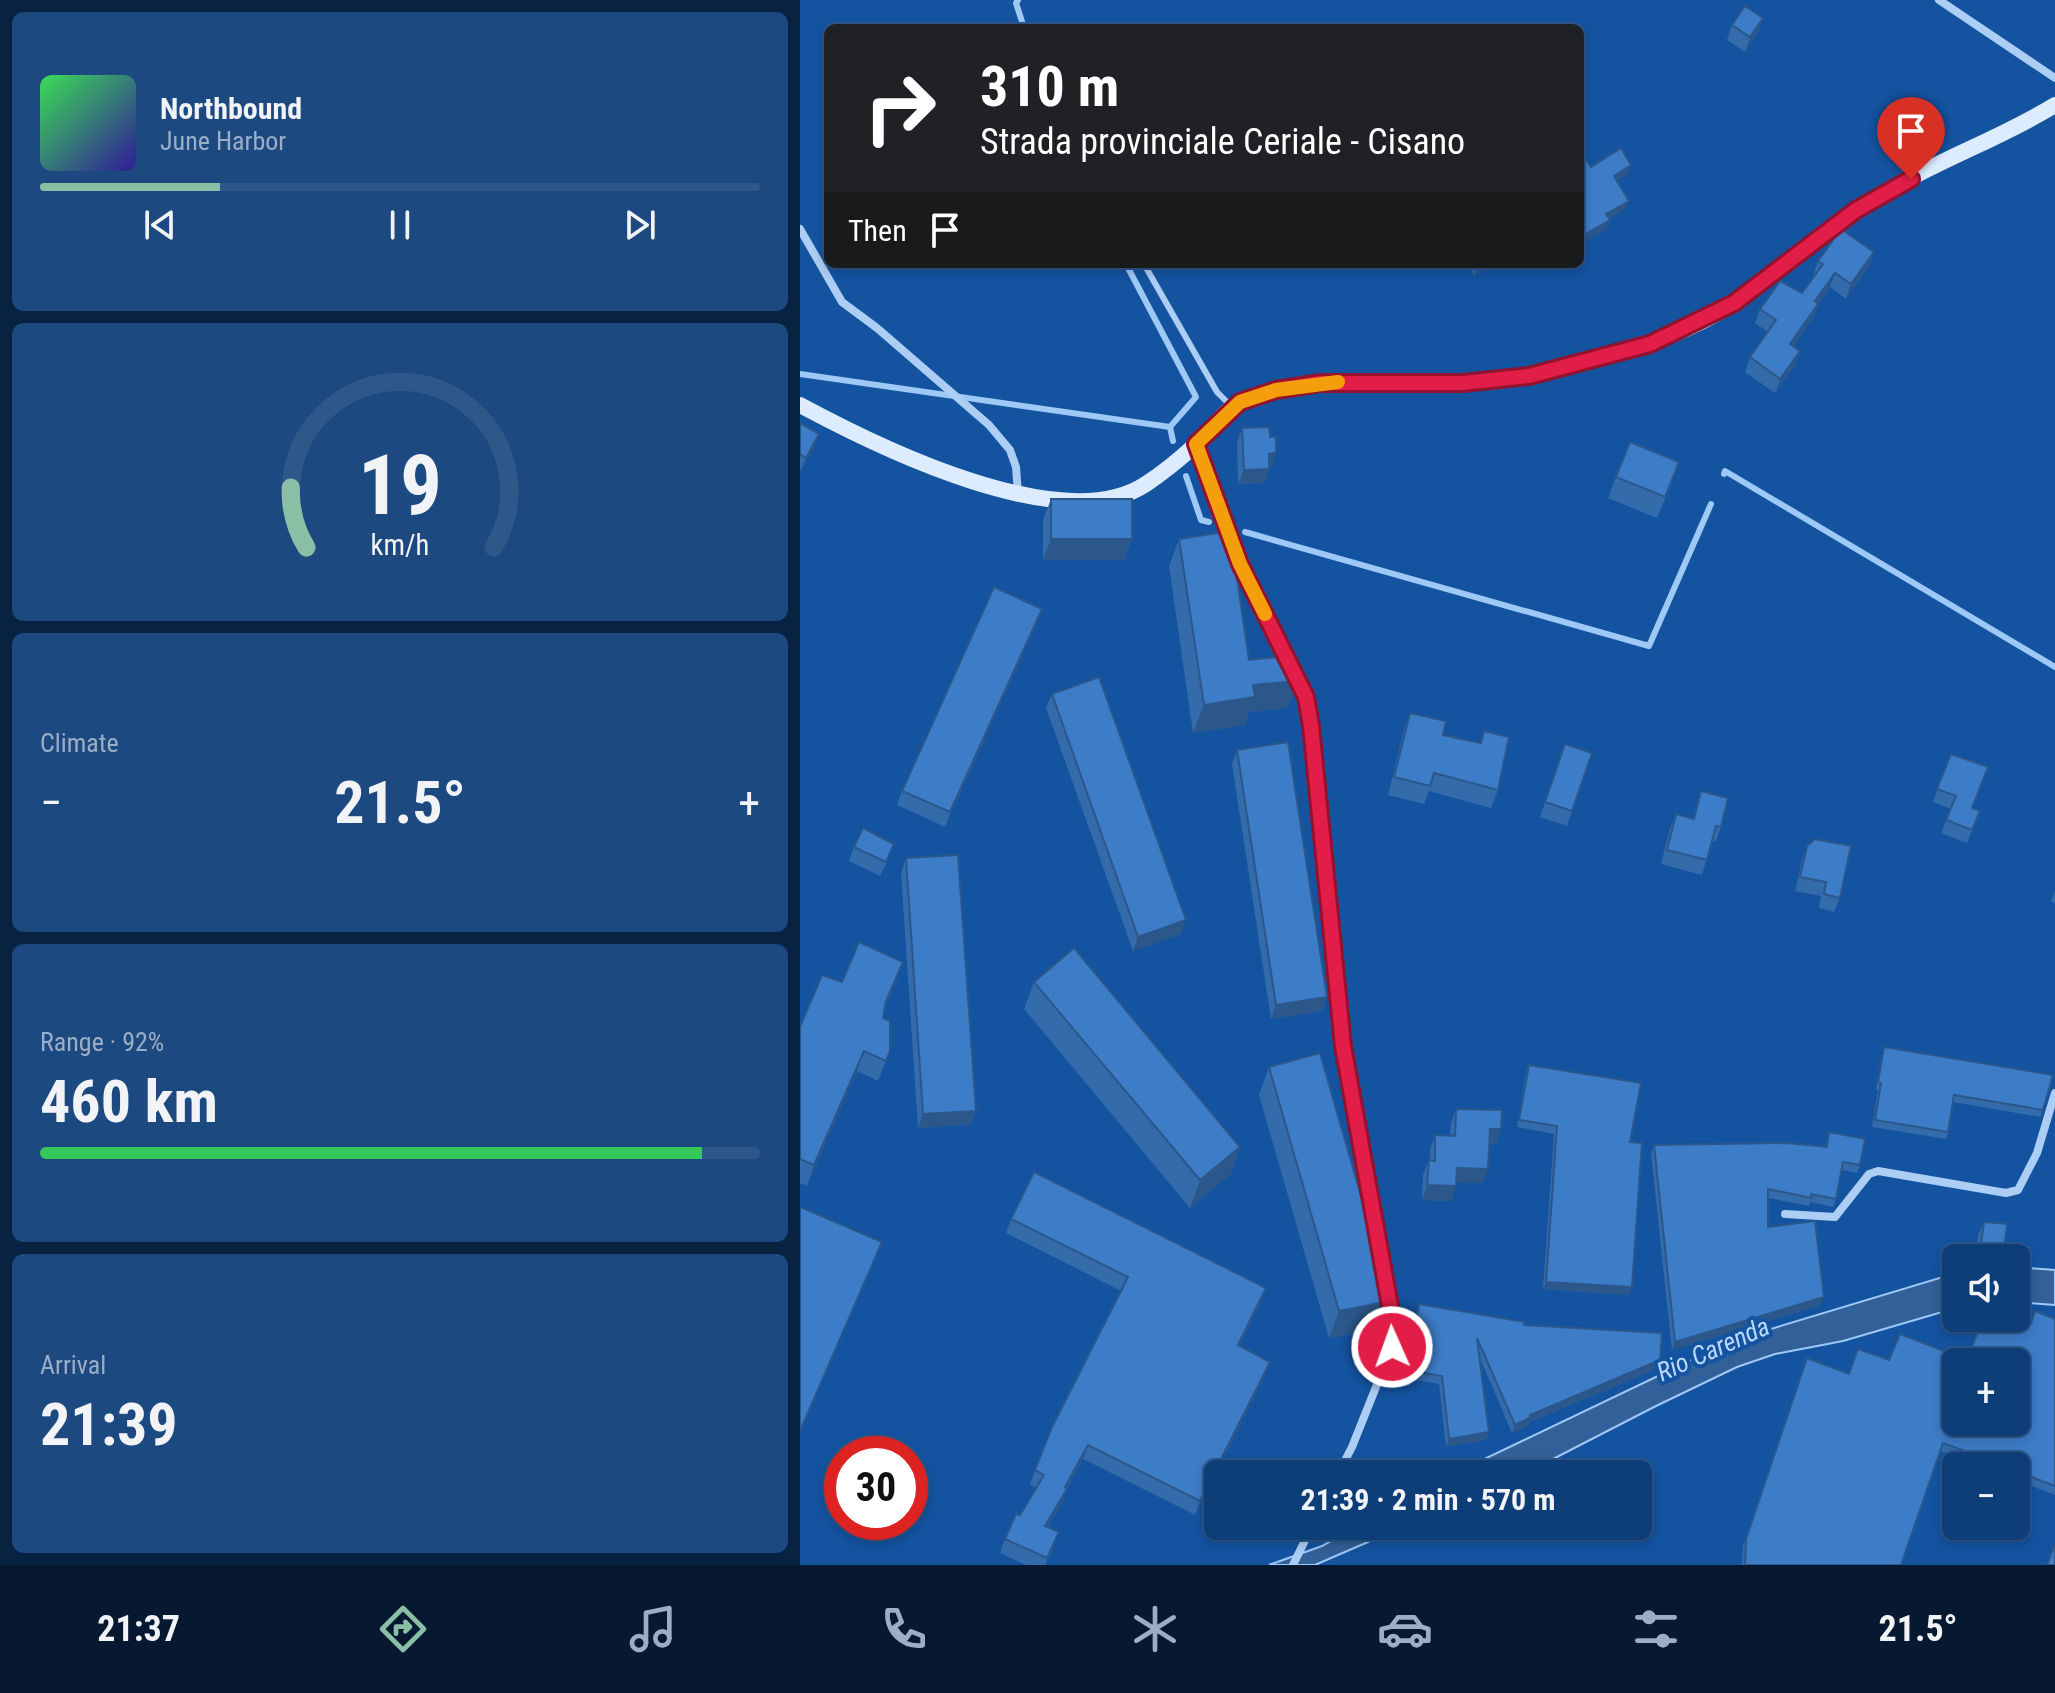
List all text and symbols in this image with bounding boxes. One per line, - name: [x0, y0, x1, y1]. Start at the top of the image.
- text: 310 m: [980, 54, 1119, 120]
- icon: right: [848, 56, 952, 160]
- text: Northbound: [160, 91, 302, 126]
- pin: [1877, 97, 1945, 179]
- icon: arrive: [1889, 109, 1933, 153]
- text: Strada provinciale Ceriale - Cisano: [980, 121, 1465, 163]
- text: June Harbor: [160, 126, 286, 156]
- icon: previous: [138, 203, 182, 247]
- icon: pause: [378, 203, 422, 247]
- icon: next: [618, 203, 662, 247]
- icon: arrive: [923, 208, 967, 252]
- text: Then: [848, 213, 907, 248]
- text: 19: [358, 436, 442, 533]
- text: km/h: [371, 528, 429, 562]
- text: Climate: [40, 728, 119, 758]
- text: 21.5°: [334, 767, 466, 838]
- text: −: [40, 777, 62, 829]
- text: +: [738, 777, 760, 829]
- text: Range · 92%: [40, 1027, 164, 1057]
- text: 460 km: [40, 1066, 218, 1137]
- map controls: [1942, 1244, 2030, 1540]
- button: sound: [1942, 1244, 2030, 1332]
- position arrow: [1350, 1305, 1434, 1389]
- water label: Rio Carenda: [1652, 1311, 1774, 1387]
- button: +: [1942, 1348, 2030, 1436]
- text: Arrival: [40, 1350, 106, 1380]
- text: 21:39: [40, 1389, 178, 1460]
- speed limit sign: 30: [824, 1436, 928, 1540]
- button: −: [1942, 1452, 2030, 1540]
- text: 21:39 · 2 min · 570 m: [1301, 1482, 1555, 1517]
- icon: directions: [375, 1601, 431, 1657]
- icon: music: [625, 1601, 681, 1657]
- icon: phone: [876, 1601, 932, 1657]
- icon: climate: [1127, 1601, 1183, 1657]
- icon: car: [1377, 1601, 1433, 1657]
- icon: filters: [1628, 1601, 1684, 1657]
- text: 21:37: [97, 1608, 180, 1650]
- text: 21.5°: [1879, 1608, 1958, 1650]

